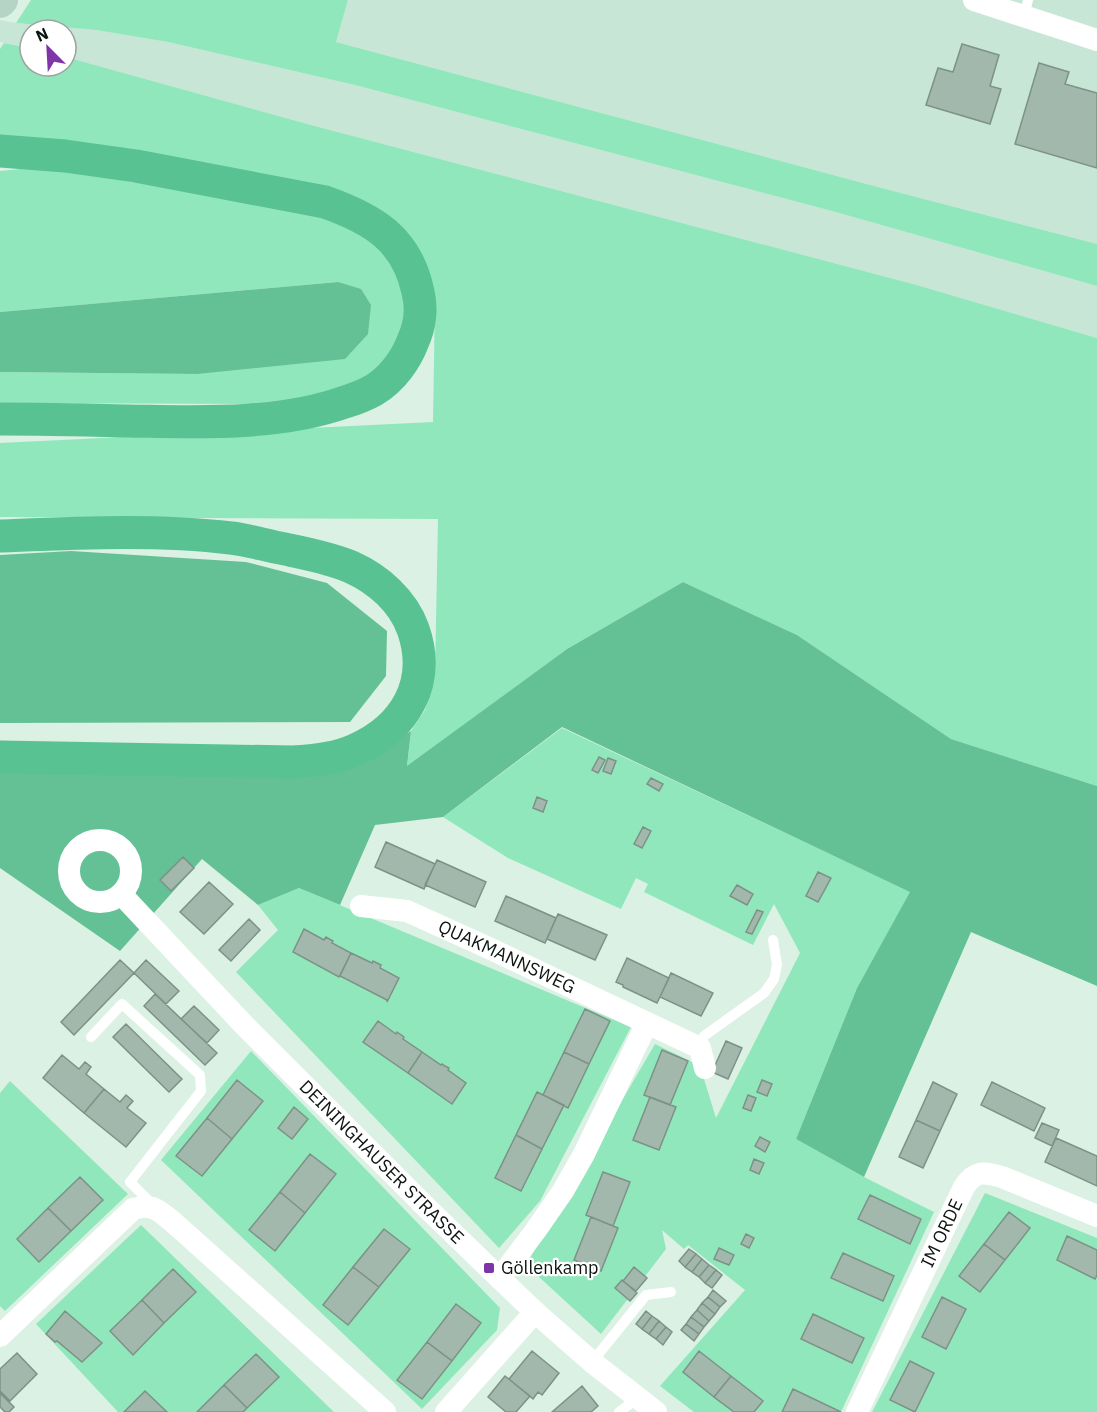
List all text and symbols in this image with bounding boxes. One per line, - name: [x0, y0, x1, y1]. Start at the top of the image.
- north arrow: [18, 18, 78, 78]
- text: N: [33, 23, 51, 46]
- street label: QUAKMANNSWEG: [435, 915, 579, 998]
- street label: DEININGHAUSER STRASSE: [295, 1075, 469, 1249]
- street label: IM ORDE: [916, 1195, 968, 1271]
- place label: Göllenkamp: [501, 1256, 599, 1279]
- marker: Göllenkamp: [482, 1261, 496, 1275]

